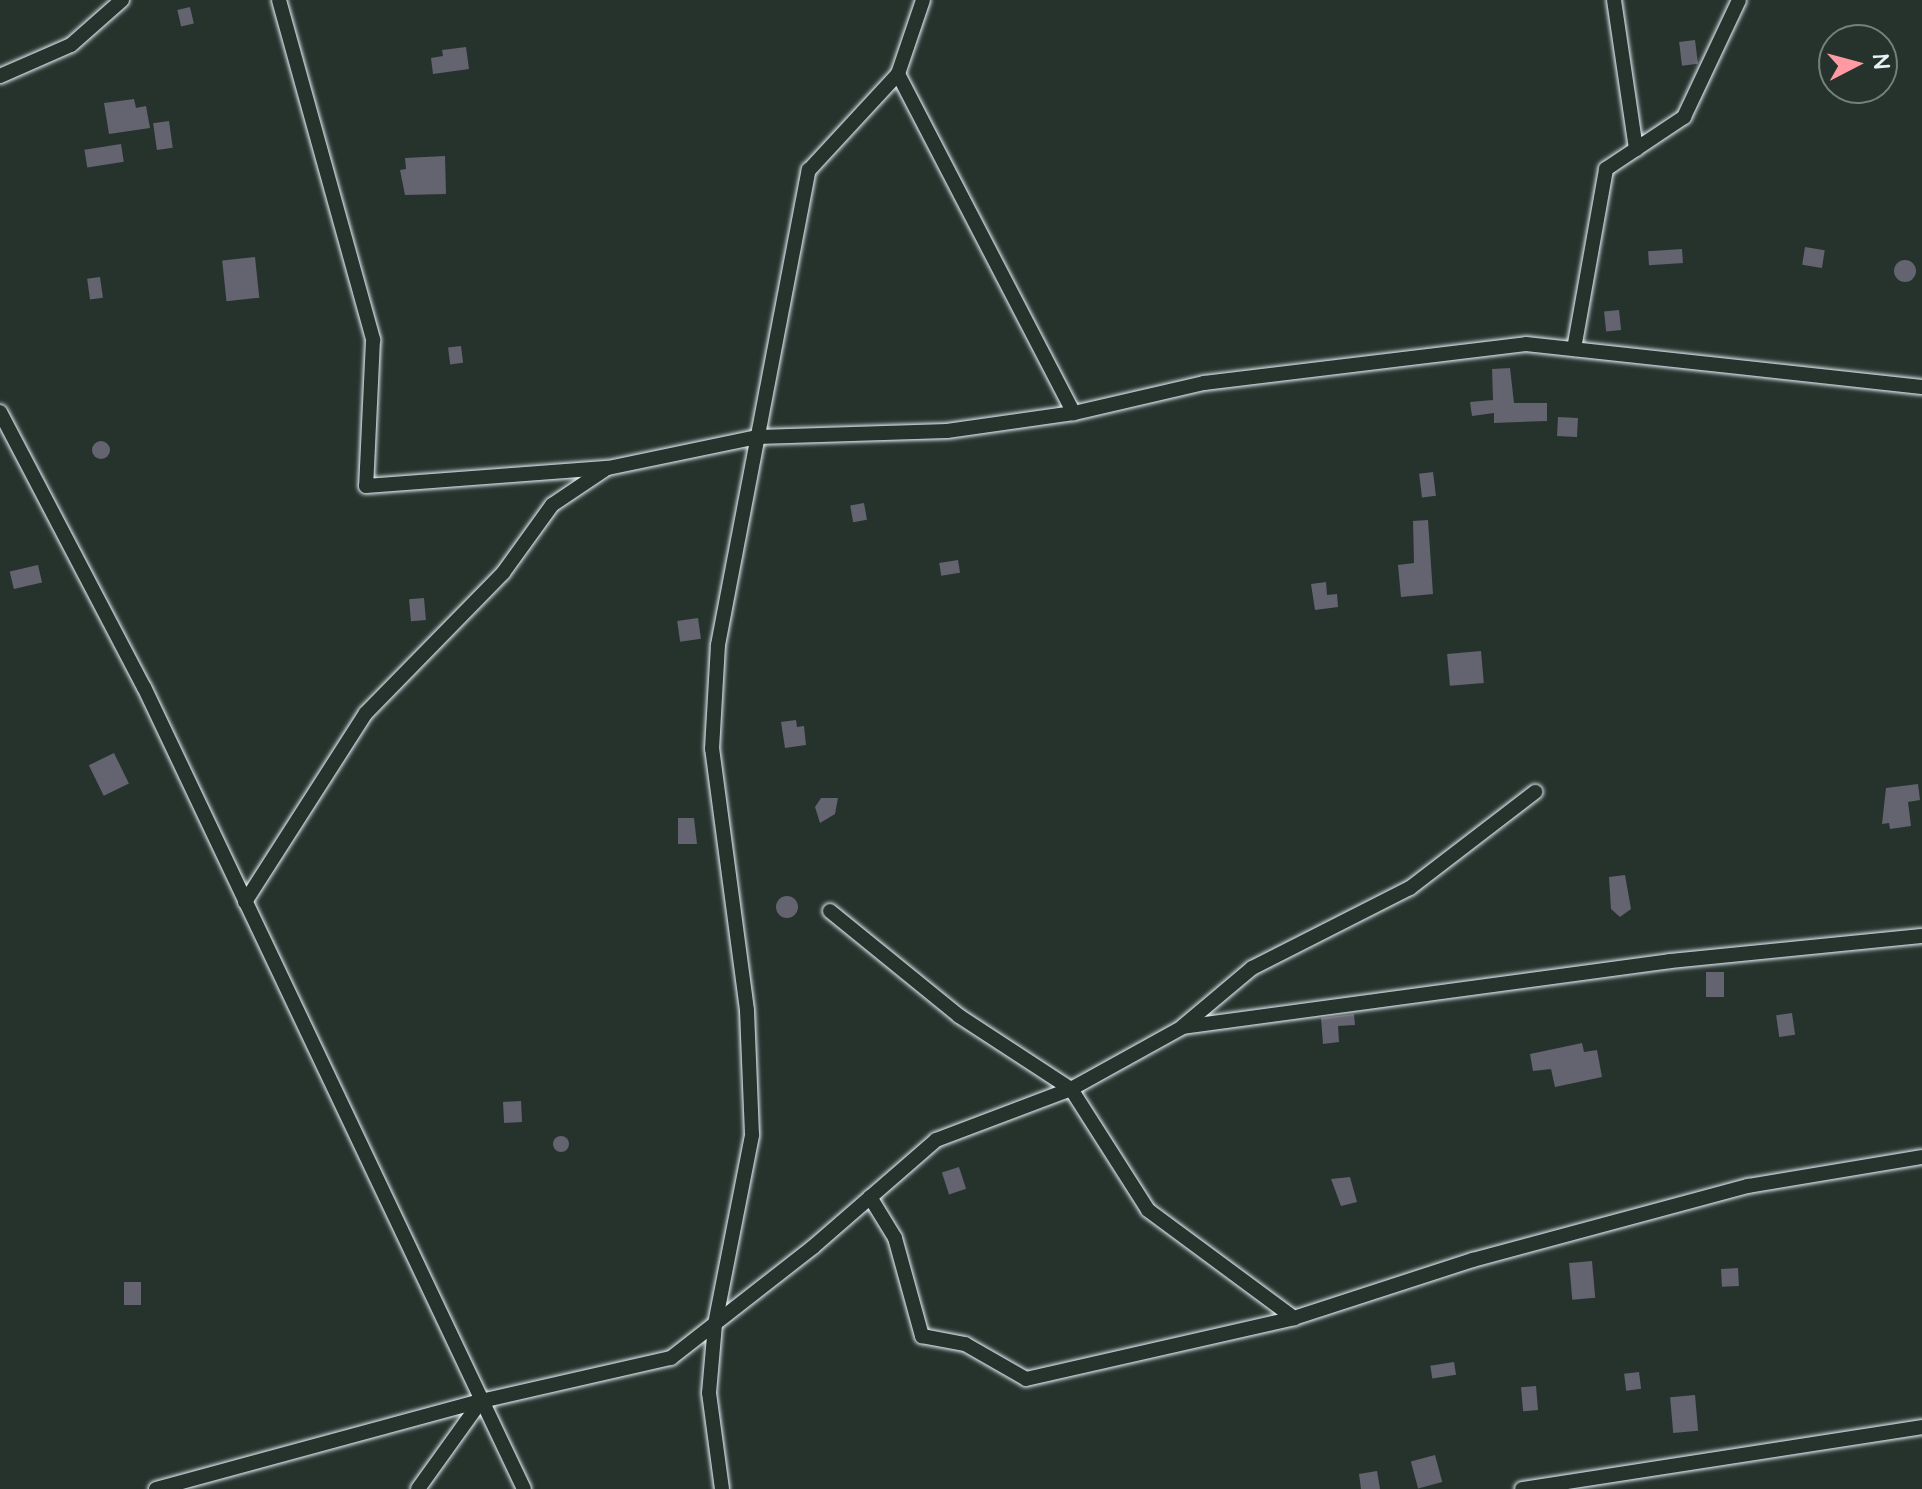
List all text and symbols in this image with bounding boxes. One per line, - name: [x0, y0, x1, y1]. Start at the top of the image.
- north arrow: [1818, 24, 1898, 104]
- text: N: [1864, 53, 1897, 70]

